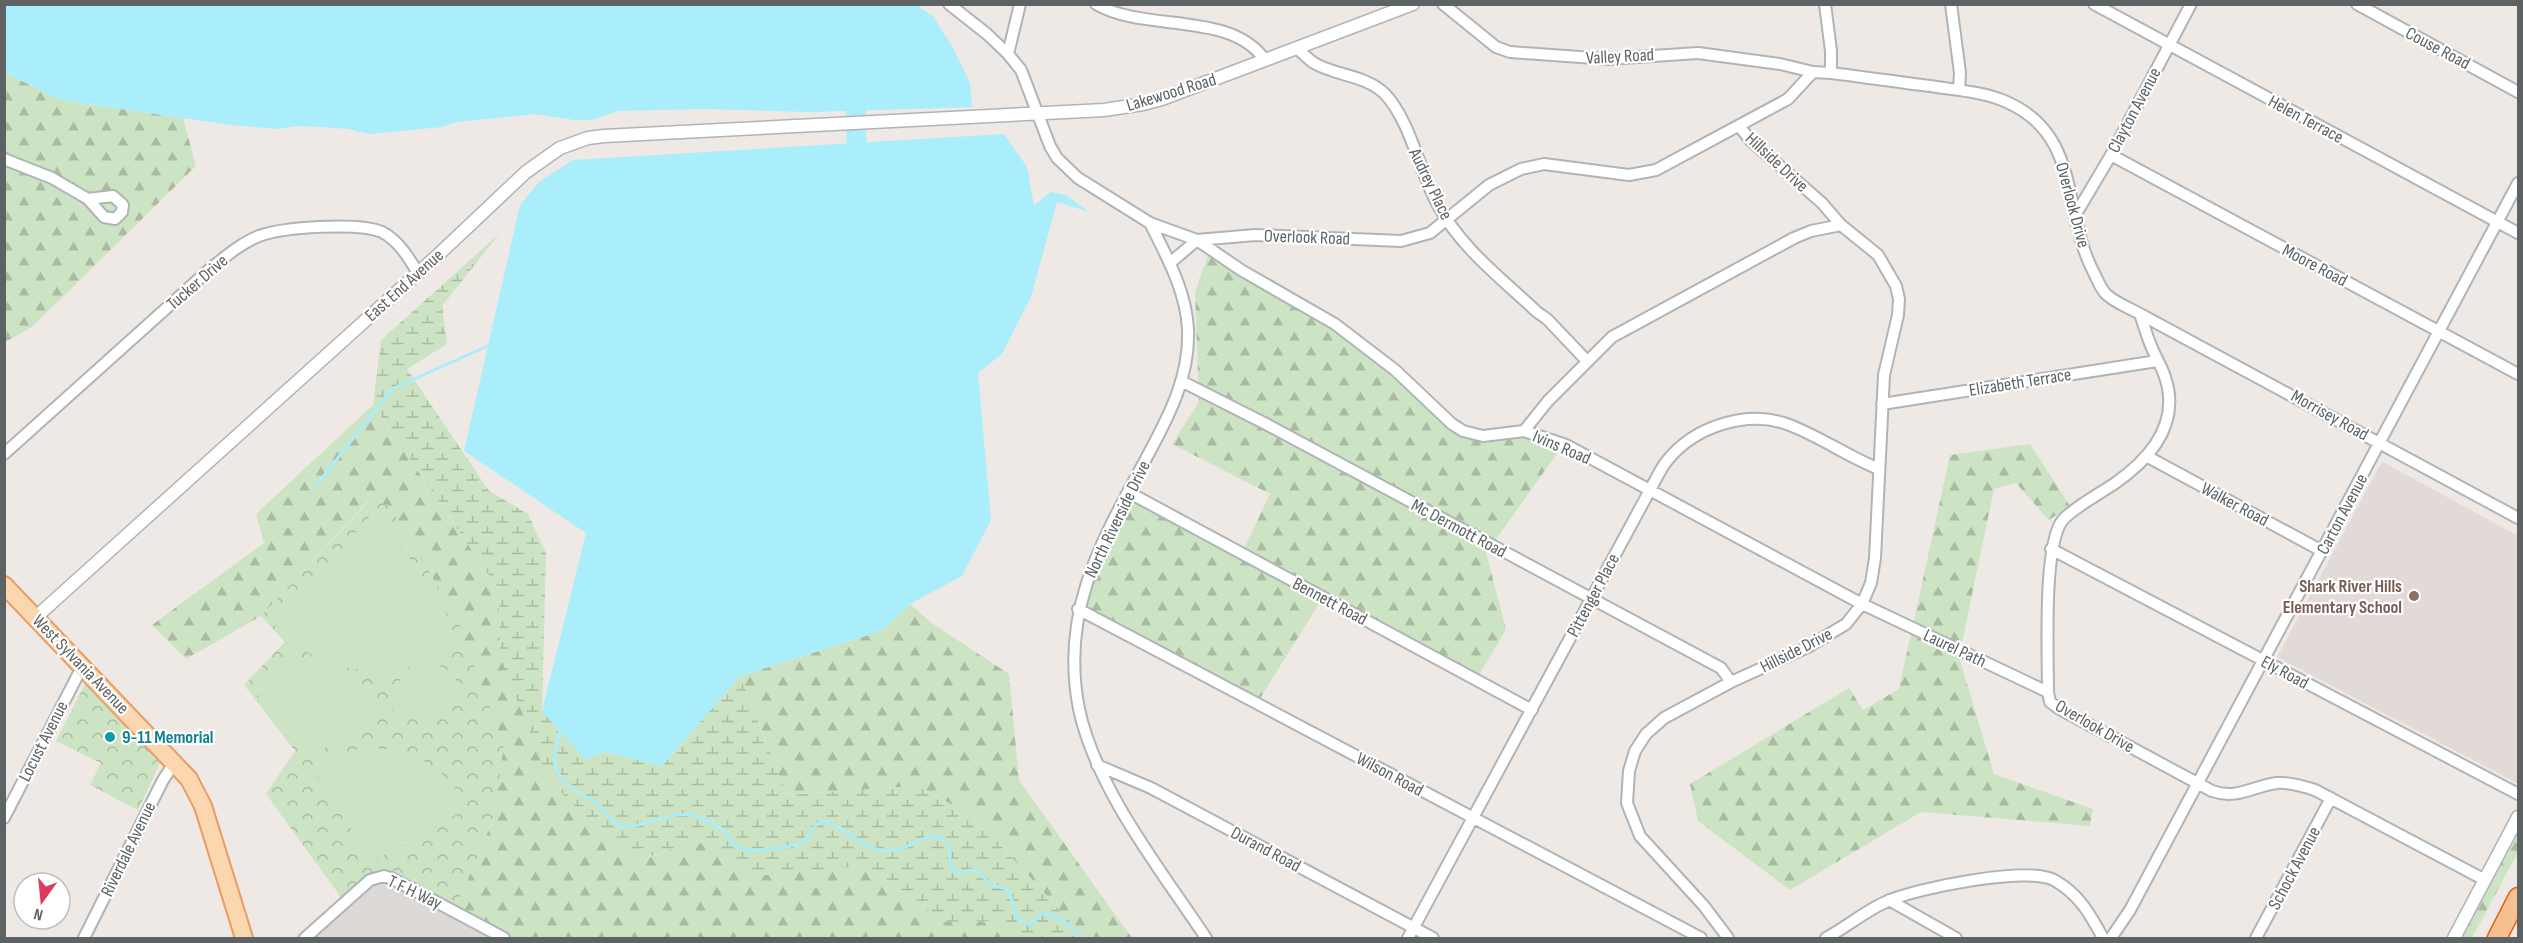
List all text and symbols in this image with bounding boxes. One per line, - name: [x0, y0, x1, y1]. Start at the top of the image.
- street label: Couse Road: [2402, 23, 2474, 74]
- street label: Valley Road: [1585, 44, 1655, 69]
- street label: Clayton Avenue: [2103, 64, 2166, 156]
- street label: Lakewood Road: [1124, 69, 1219, 116]
- street label: Helen Terrace: [2265, 91, 2347, 148]
- street label: Hillside Drive: [1741, 128, 1812, 197]
- street label: Audrey Place: [1404, 144, 1457, 223]
- street label: Overlook Drive: [2051, 160, 2094, 250]
- street label: Overlook Road: [1264, 226, 1350, 249]
- street label: Moore Road: [2279, 240, 2351, 291]
- street label: East End Avenue: [361, 245, 448, 326]
- street label: Tucker Drive: [163, 250, 232, 315]
- street label: Elizabeth Terrace: [1967, 364, 2073, 401]
- street label: Morrisey Road: [2287, 386, 2372, 445]
- street label: Ivins Road: [1530, 426, 1594, 469]
- street label: North Riverside Drive: [1080, 457, 1155, 581]
- street label: Carton Avenue: [2312, 470, 2372, 558]
- street label: Walker Road: [2197, 478, 2272, 531]
- street label: Mc Dermott Road: [1408, 495, 1510, 562]
- street label: Pittenger Place: [1563, 550, 1624, 640]
- street label: Bennett Road: [1289, 573, 1371, 630]
- place label: Shark River Hills Elementary School: [2283, 576, 2402, 618]
- marker: Shark River Hills Elementary School: [2407, 589, 2421, 603]
- street label: West Sylvania Avenue: [28, 610, 133, 718]
- street label: Hillside Drive: [1757, 623, 1836, 678]
- street label: Laurel Path: [1920, 625, 1990, 672]
- street label: Ely Road: [2258, 651, 2312, 694]
- street label: Overlook Drive: [2052, 695, 2138, 757]
- street label: Locust Avenue: [14, 697, 73, 785]
- place label: 9-11 Memorial: [122, 727, 213, 748]
- marker: 9-11 Memorial: [103, 730, 117, 744]
- street label: Wilson Road: [1353, 748, 1427, 801]
- street label: Riverdale Avenue: [97, 799, 160, 900]
- street label: Durand Road: [1227, 822, 1304, 877]
- street label: Schock Avenue: [2264, 823, 2325, 913]
- north arrow: [12, 871, 72, 931]
- street label: T F H Way: [384, 871, 445, 914]
- text: N: [32, 904, 45, 924]

